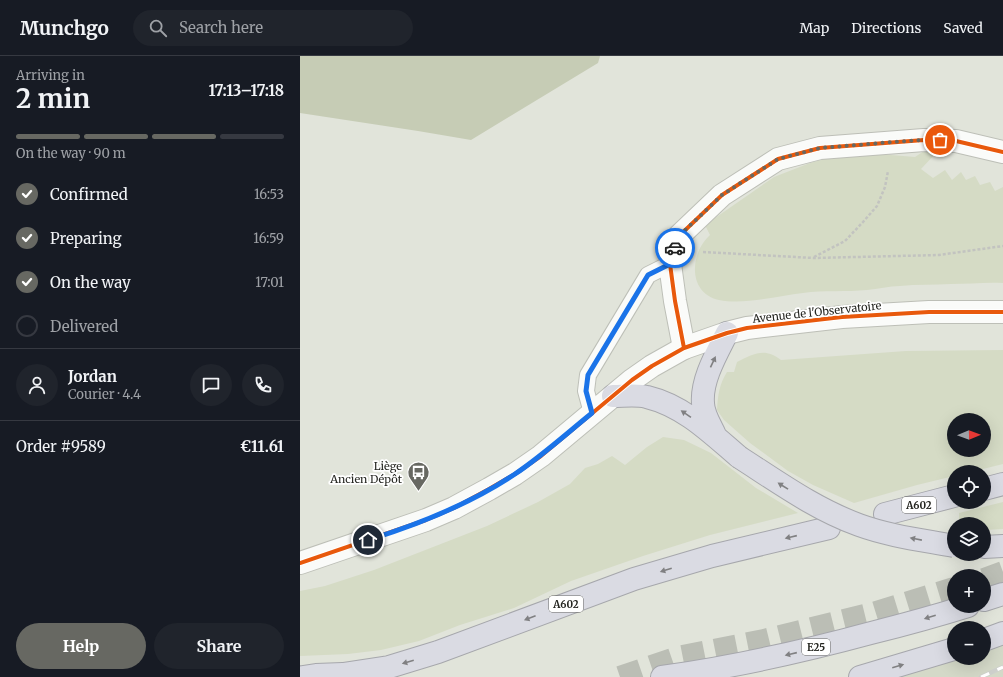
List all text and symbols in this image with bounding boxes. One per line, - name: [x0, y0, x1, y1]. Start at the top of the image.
- search box: [133, 10, 413, 46]
- text: Munchgo: [20, 16, 109, 40]
- icon: search: [147, 17, 169, 39]
- text: Search here: [179, 18, 263, 37]
- text: Map: [799, 19, 829, 37]
- text: Directions: [851, 19, 921, 37]
- text: Saved: [943, 19, 983, 37]
- text: Arriving in: [16, 67, 85, 84]
- text: 17:13–17:18: [208, 81, 284, 100]
- text: 2 min: [16, 82, 90, 115]
- pin: [923, 123, 957, 157]
- icon: bag: [929, 129, 951, 151]
- text: On the way · 90 m: [16, 145, 126, 162]
- icon: check: [16, 183, 38, 205]
- text: Confirmed: [50, 185, 128, 204]
- text: 16:53: [254, 186, 284, 203]
- icon: check: [16, 227, 38, 249]
- courier: [655, 228, 695, 268]
- text: Preparing: [50, 229, 122, 248]
- text: 16:59: [253, 230, 284, 247]
- icon: car: [664, 237, 686, 259]
- icon: check: [16, 271, 38, 293]
- text: On the way: [50, 273, 131, 292]
- text: 17:01: [255, 274, 284, 291]
- street label: Avenue de l'Observatoire: [751, 298, 882, 326]
- text: Delivered: [50, 317, 118, 336]
- one-way arrow: [710, 356, 716, 368]
- button: person: [16, 364, 58, 406]
- button: chat: [190, 364, 232, 406]
- button: phone: [242, 364, 284, 406]
- text: Jordan: [68, 367, 117, 386]
- text: Courier · 4.4: [68, 386, 141, 403]
- one-way arrow: [681, 410, 691, 418]
- north arrow: [947, 413, 991, 457]
- map controls: [947, 413, 991, 665]
- text: Order #9589: [16, 437, 106, 456]
- text: €11.61: [240, 437, 284, 456]
- place label: Liège Ancien Dépôt: [329, 459, 403, 486]
- bus stop icon: Liège Ancien Dépôt: [405, 459, 431, 492]
- button: locate: [947, 465, 991, 509]
- one-way arrow: [778, 482, 788, 490]
- road number: A602: [902, 497, 936, 513]
- button: layers: [947, 517, 991, 561]
- pin: [351, 523, 385, 557]
- icon: home: [357, 529, 379, 551]
- one-way arrow: [785, 534, 797, 540]
- one-way arrow: [910, 536, 922, 542]
- one-way arrow: [659, 567, 671, 573]
- button: +: [947, 569, 991, 613]
- road number: A602: [549, 596, 583, 612]
- one-way arrow: [924, 614, 936, 620]
- one-way arrow: [524, 616, 536, 622]
- button: −: [947, 621, 991, 665]
- button: Help: [16, 623, 146, 669]
- button: Share: [154, 623, 284, 669]
- road number: E25: [802, 639, 830, 655]
- one-way arrow: [785, 651, 797, 657]
- one-way arrow: [401, 659, 413, 665]
- one-way arrow: [892, 663, 904, 669]

